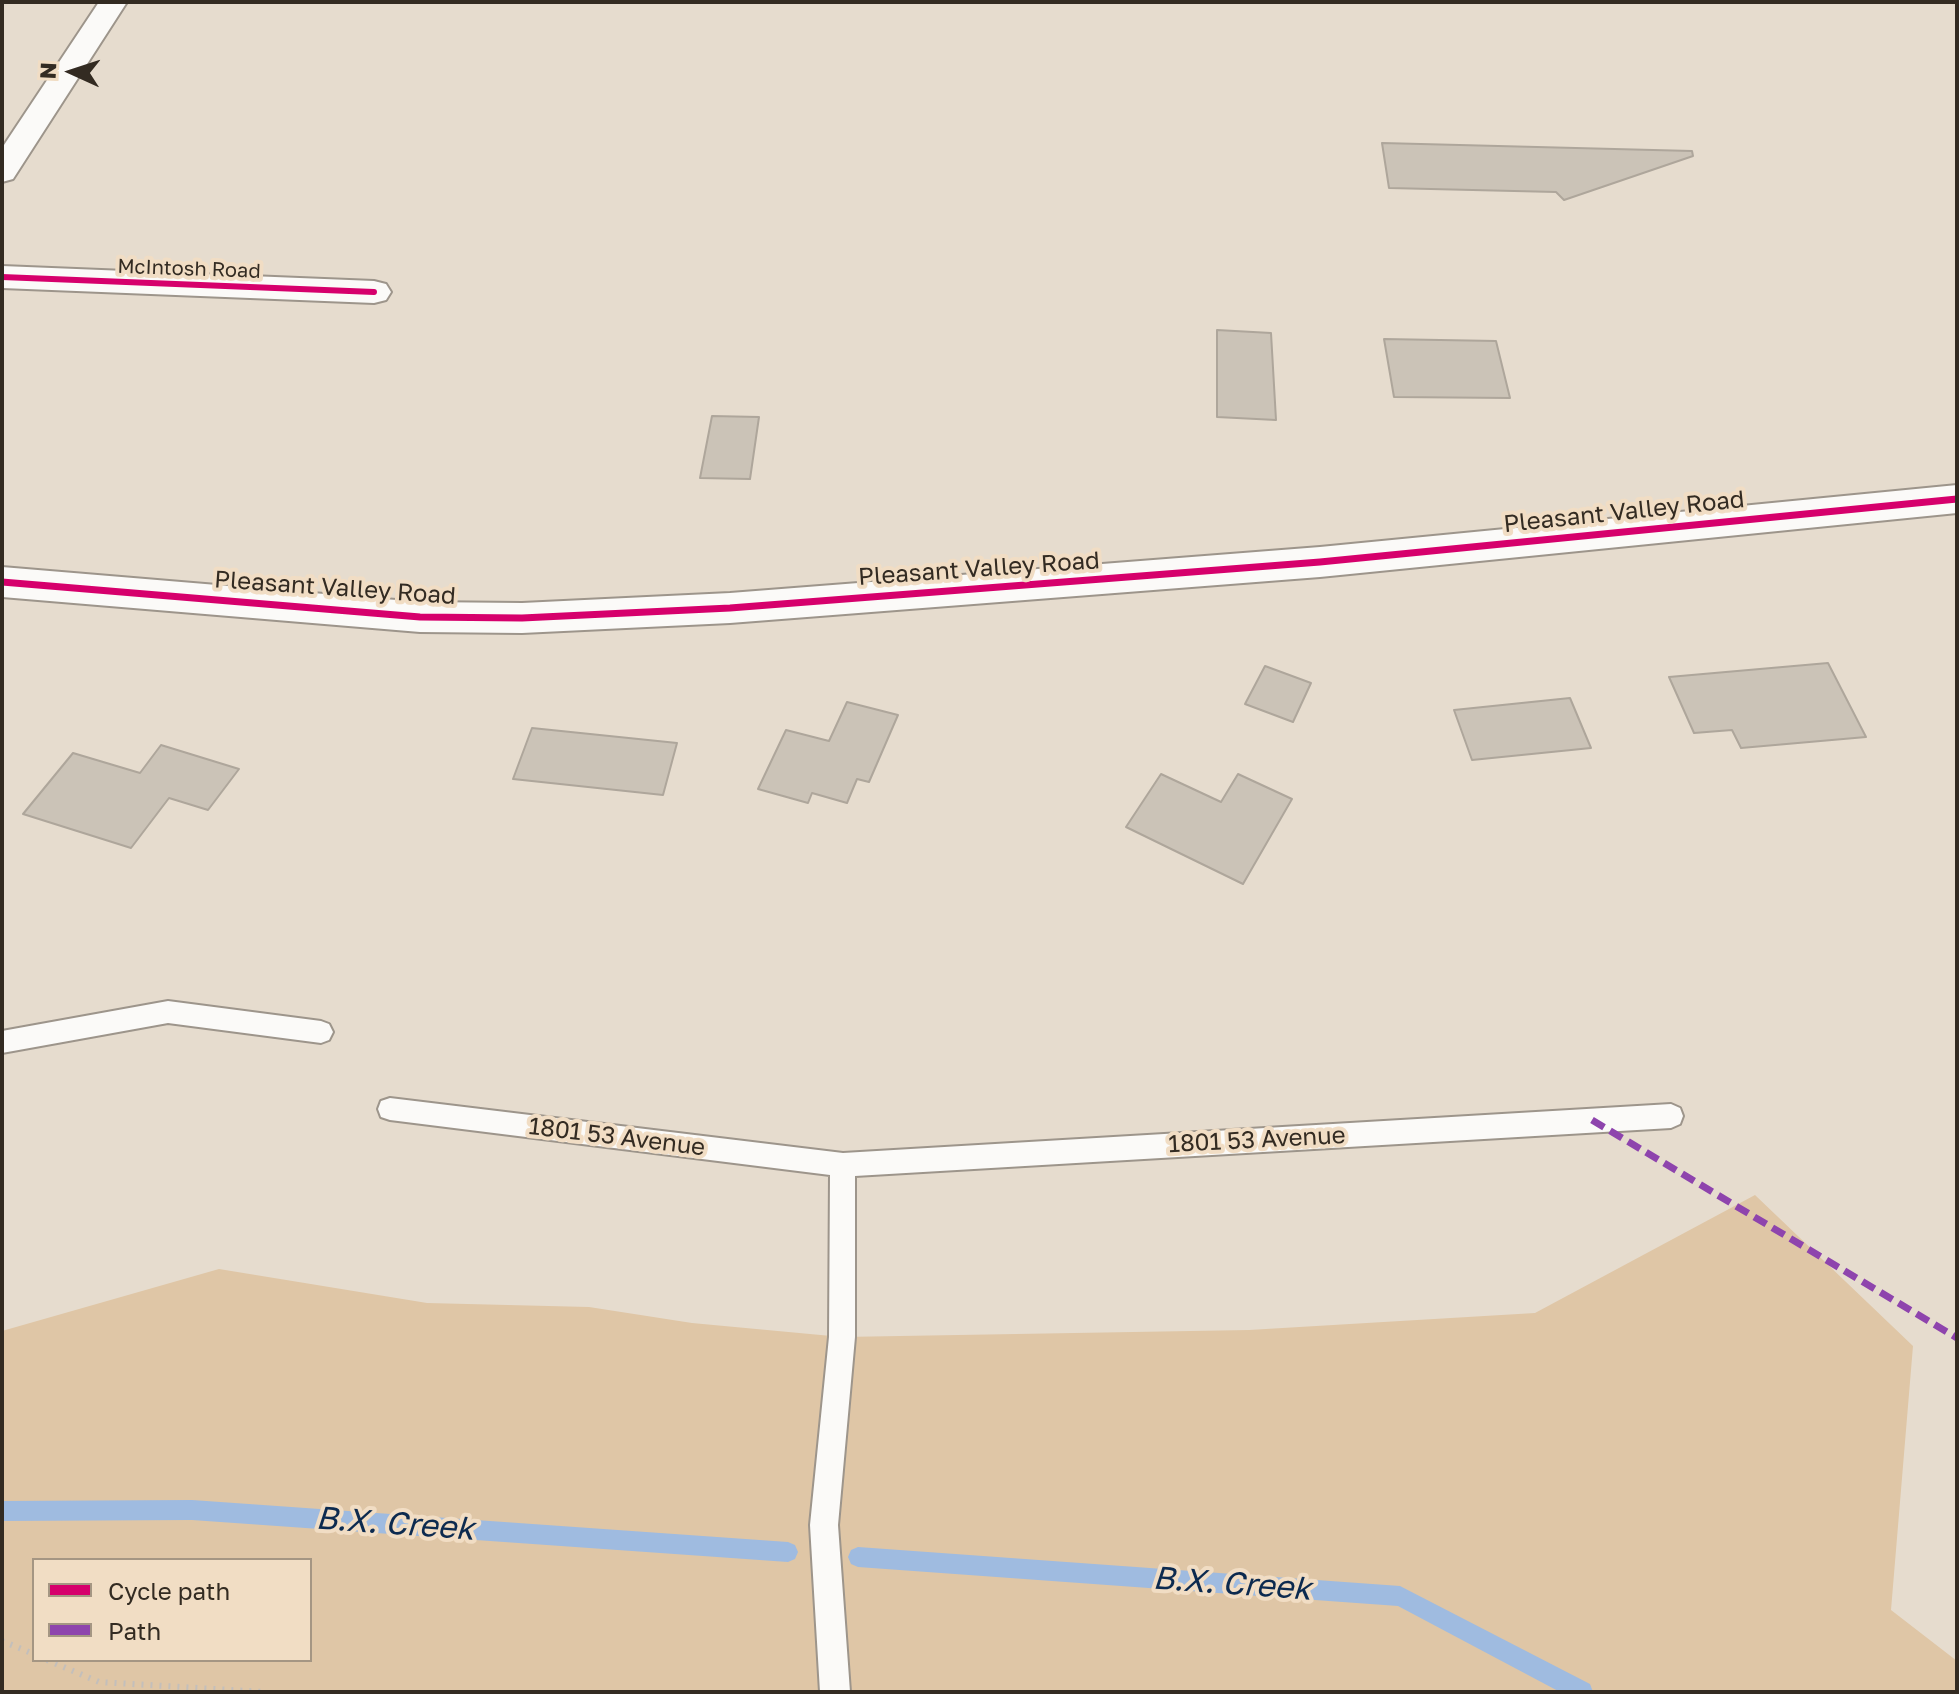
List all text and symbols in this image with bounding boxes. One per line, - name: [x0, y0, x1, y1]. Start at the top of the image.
- north arrow: [32, 32, 112, 112]
- text: N: [34, 62, 61, 80]
- street label: McIntosh Road: [117, 255, 261, 283]
- street label: Pleasant Valley Road: [1502, 485, 1746, 539]
- street label: Pleasant Valley Road: [857, 546, 1101, 592]
- street label: Pleasant Valley Road: [213, 565, 457, 611]
- street label: 1801 53 Avenue: [527, 1112, 707, 1162]
- street label: 1801 53 Avenue: [1168, 1121, 1346, 1159]
- water label: B.X. Creek: [315, 1499, 475, 1549]
- legend: [32, 1558, 312, 1662]
- water label: B.X. Creek: [1152, 1559, 1312, 1609]
- text: Cycle path: [108, 1576, 230, 1605]
- text: Path: [108, 1616, 161, 1645]

